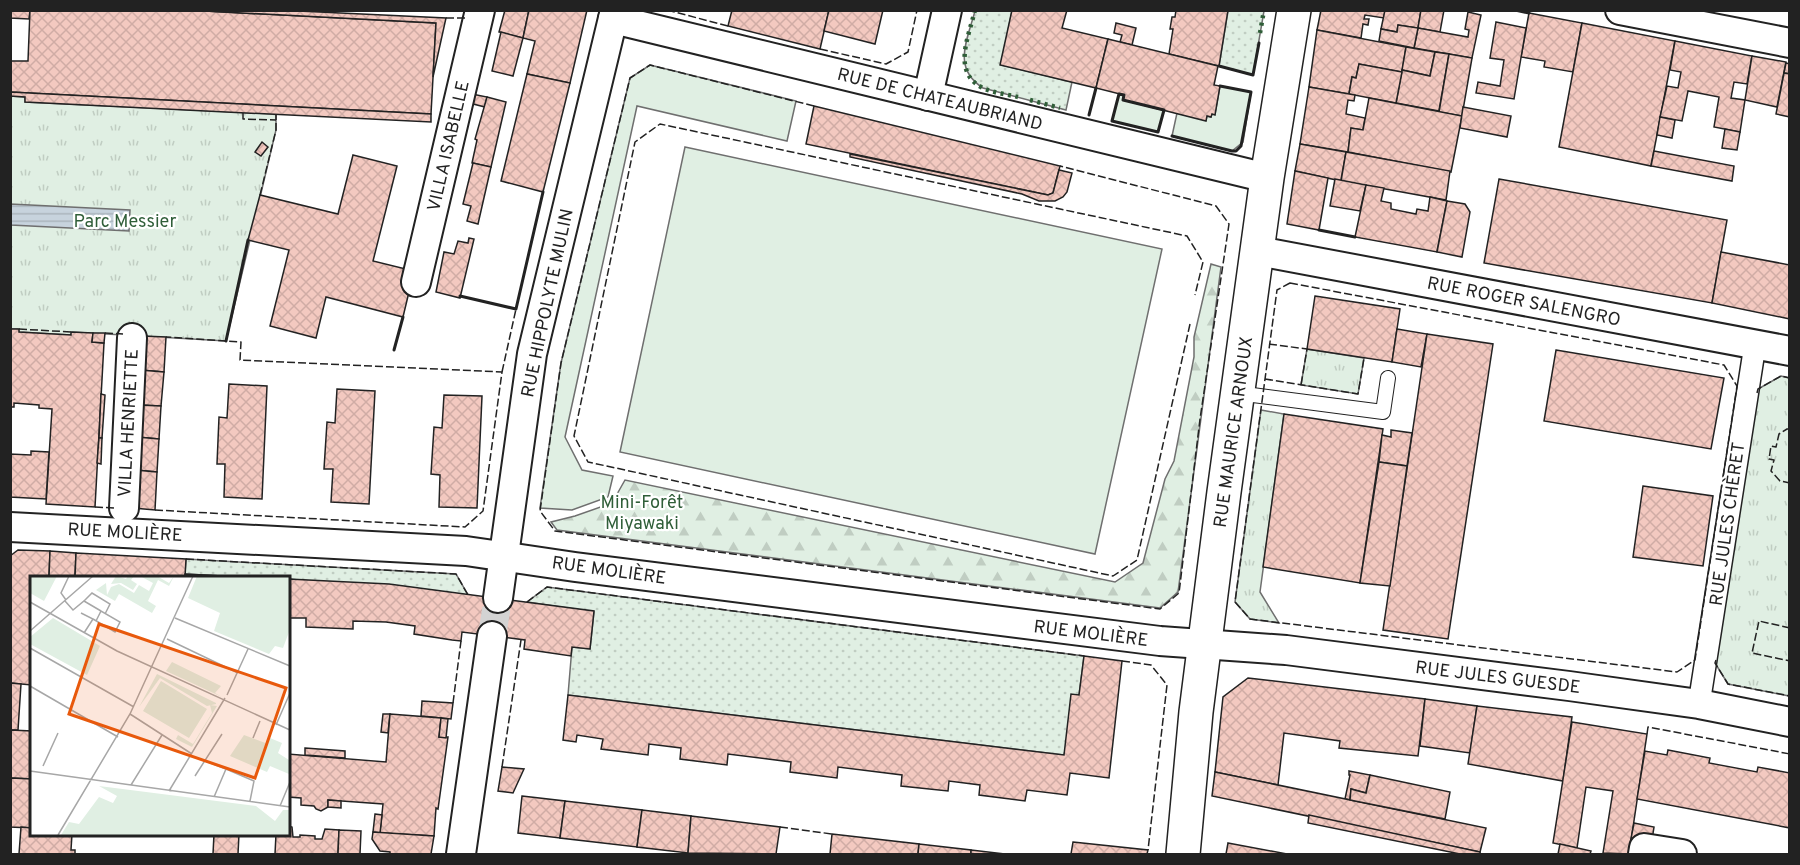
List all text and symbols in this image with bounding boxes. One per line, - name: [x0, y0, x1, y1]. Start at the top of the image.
- street label: RUE DE CHATEAUBRIAND: [835, 64, 1045, 137]
- street label: VILLA ISABELLE: [423, 79, 476, 214]
- street label: RUE HIPPOLYTE MULIN: [517, 207, 580, 400]
- park label: Parc Messier: [74, 211, 176, 234]
- street label: RUE ROGER SALENGRO: [1425, 272, 1622, 333]
- street label: RUE MAURICE ARNOUX: [1210, 335, 1259, 529]
- street label: VILLA HENRIETTE: [114, 348, 145, 498]
- street label: RUE JULES CHÈRET: [1704, 441, 1751, 608]
- park label: Mini-Forêt Miyawaki: [601, 492, 683, 536]
- street label: RUE MOLIÈRE: [67, 517, 183, 548]
- street label: RUE MOLIÈRE: [550, 550, 668, 591]
- inset map: [30, 576, 290, 835]
- street label: RUE MOLIÈRE: [1032, 614, 1150, 653]
- street label: RUE JULES GUESDE: [1414, 657, 1582, 700]

